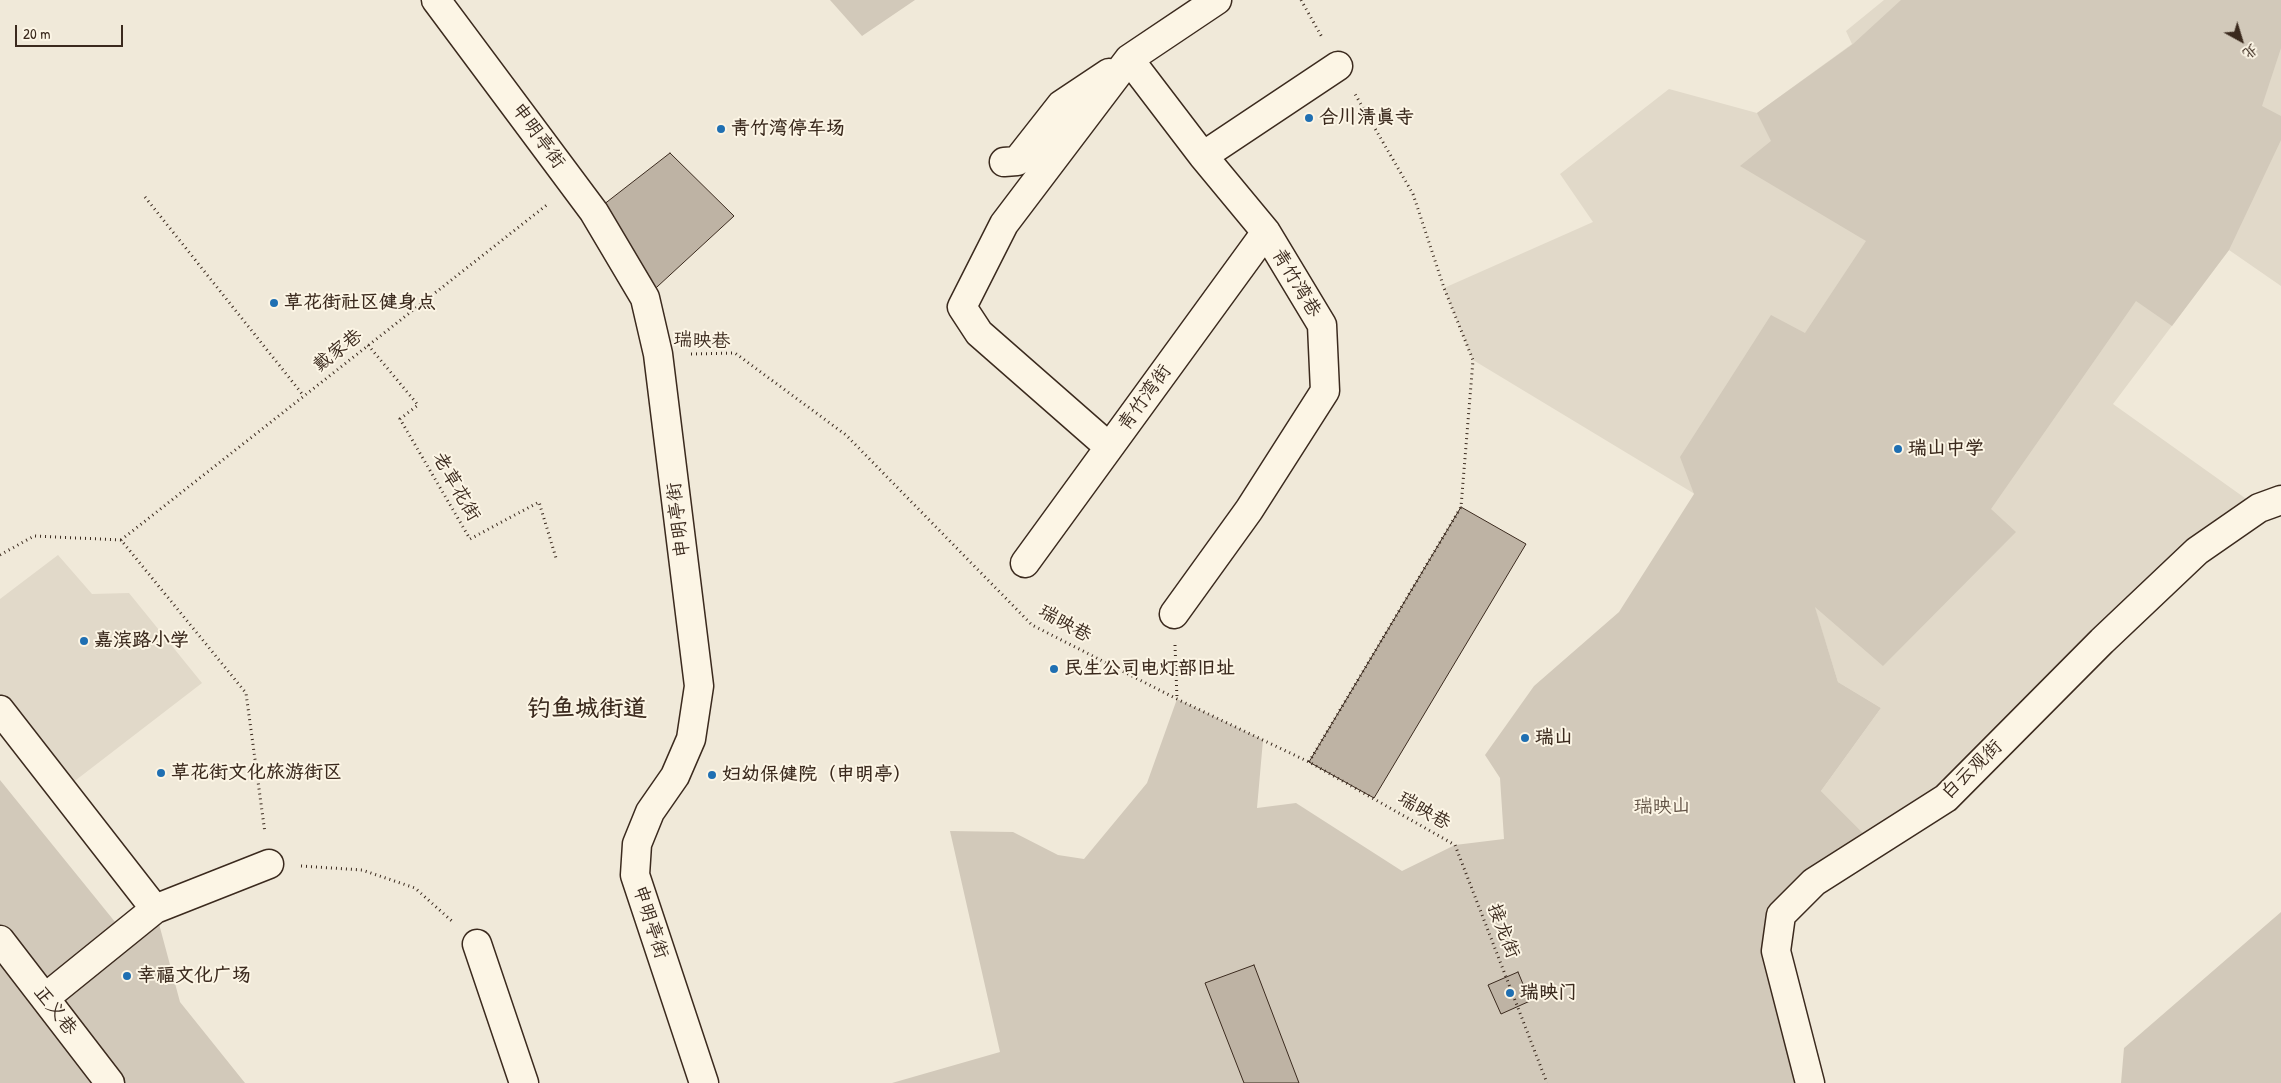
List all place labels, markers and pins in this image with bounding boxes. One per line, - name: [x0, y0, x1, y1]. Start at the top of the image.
- place label: 合川清真寺: [1319, 107, 1414, 129]
- marker: 合川清真寺: [1303, 112, 1315, 124]
- place label: 青竹湾停车场: [731, 118, 845, 140]
- marker: 青竹湾停车场: [715, 123, 727, 135]
- place label: 草花街社区健身点: [284, 292, 436, 314]
- marker: 草花街社区健身点: [268, 297, 280, 309]
- place label: 瑞山中学: [1908, 438, 1984, 460]
- marker: 瑞山中学: [1892, 443, 1904, 455]
- place label: 嘉滨路小学: [94, 630, 189, 652]
- marker: 嘉滨路小学: [78, 635, 90, 647]
- place label: 民生公司电灯部旧址: [1064, 658, 1235, 680]
- marker: 民生公司电灯部旧址: [1048, 663, 1060, 675]
- place label: 瑞山: [1535, 727, 1573, 749]
- marker: 瑞山: [1519, 732, 1531, 744]
- place label: 草花街文化旅游街区: [171, 762, 342, 784]
- place label: 妇幼保健院（申明亭）: [722, 764, 912, 786]
- marker: 草花街文化旅游街区: [155, 767, 167, 779]
- marker: 妇幼保健院（申明亭）: [706, 769, 718, 781]
- place label: 幸福文化广场: [137, 965, 251, 987]
- marker: 幸福文化广场: [121, 970, 133, 982]
- place label: 瑞映门: [1520, 982, 1577, 1004]
- marker: 瑞映门: [1504, 987, 1516, 999]

